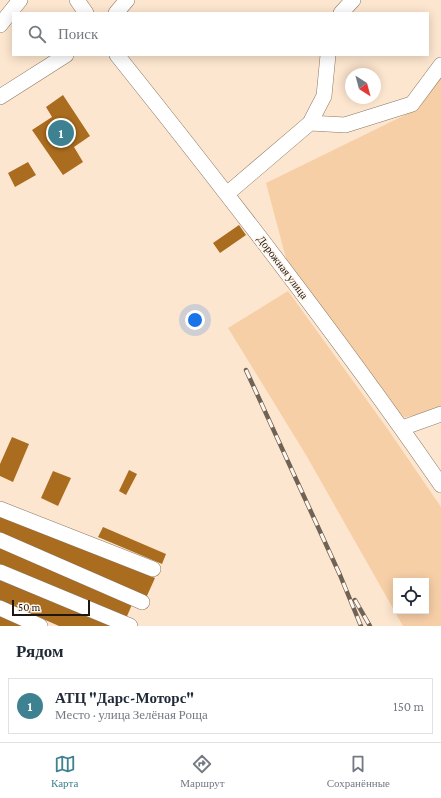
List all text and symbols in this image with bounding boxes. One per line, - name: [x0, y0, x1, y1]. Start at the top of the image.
- search box: [12, 12, 429, 56]
- icon: search: [26, 23, 48, 45]
- text: Поиск: [58, 26, 98, 42]
- north arrow: [345, 68, 381, 104]
- pin: 1: [48, 118, 74, 148]
- street label: Дорожная улица: [255, 233, 311, 301]
- your location: [185, 310, 205, 330]
- map controls: [393, 578, 429, 614]
- button: locate: [393, 578, 429, 614]
- scale bar: [12, 598, 90, 617]
- text: 50 m: [18, 601, 40, 613]
- text: Рядом: [16, 642, 64, 661]
- text: АТЦ "Дарс-Моторс": [55, 690, 194, 706]
- text: 1: [28, 699, 32, 714]
- text: 150 m: [393, 699, 424, 714]
- text: Место · улица Зелёная Роща: [55, 707, 208, 722]
- tab: Карта: [51, 753, 78, 789]
- tab: Маршрут: [180, 753, 225, 789]
- tab: Сохранённые: [327, 753, 390, 789]

